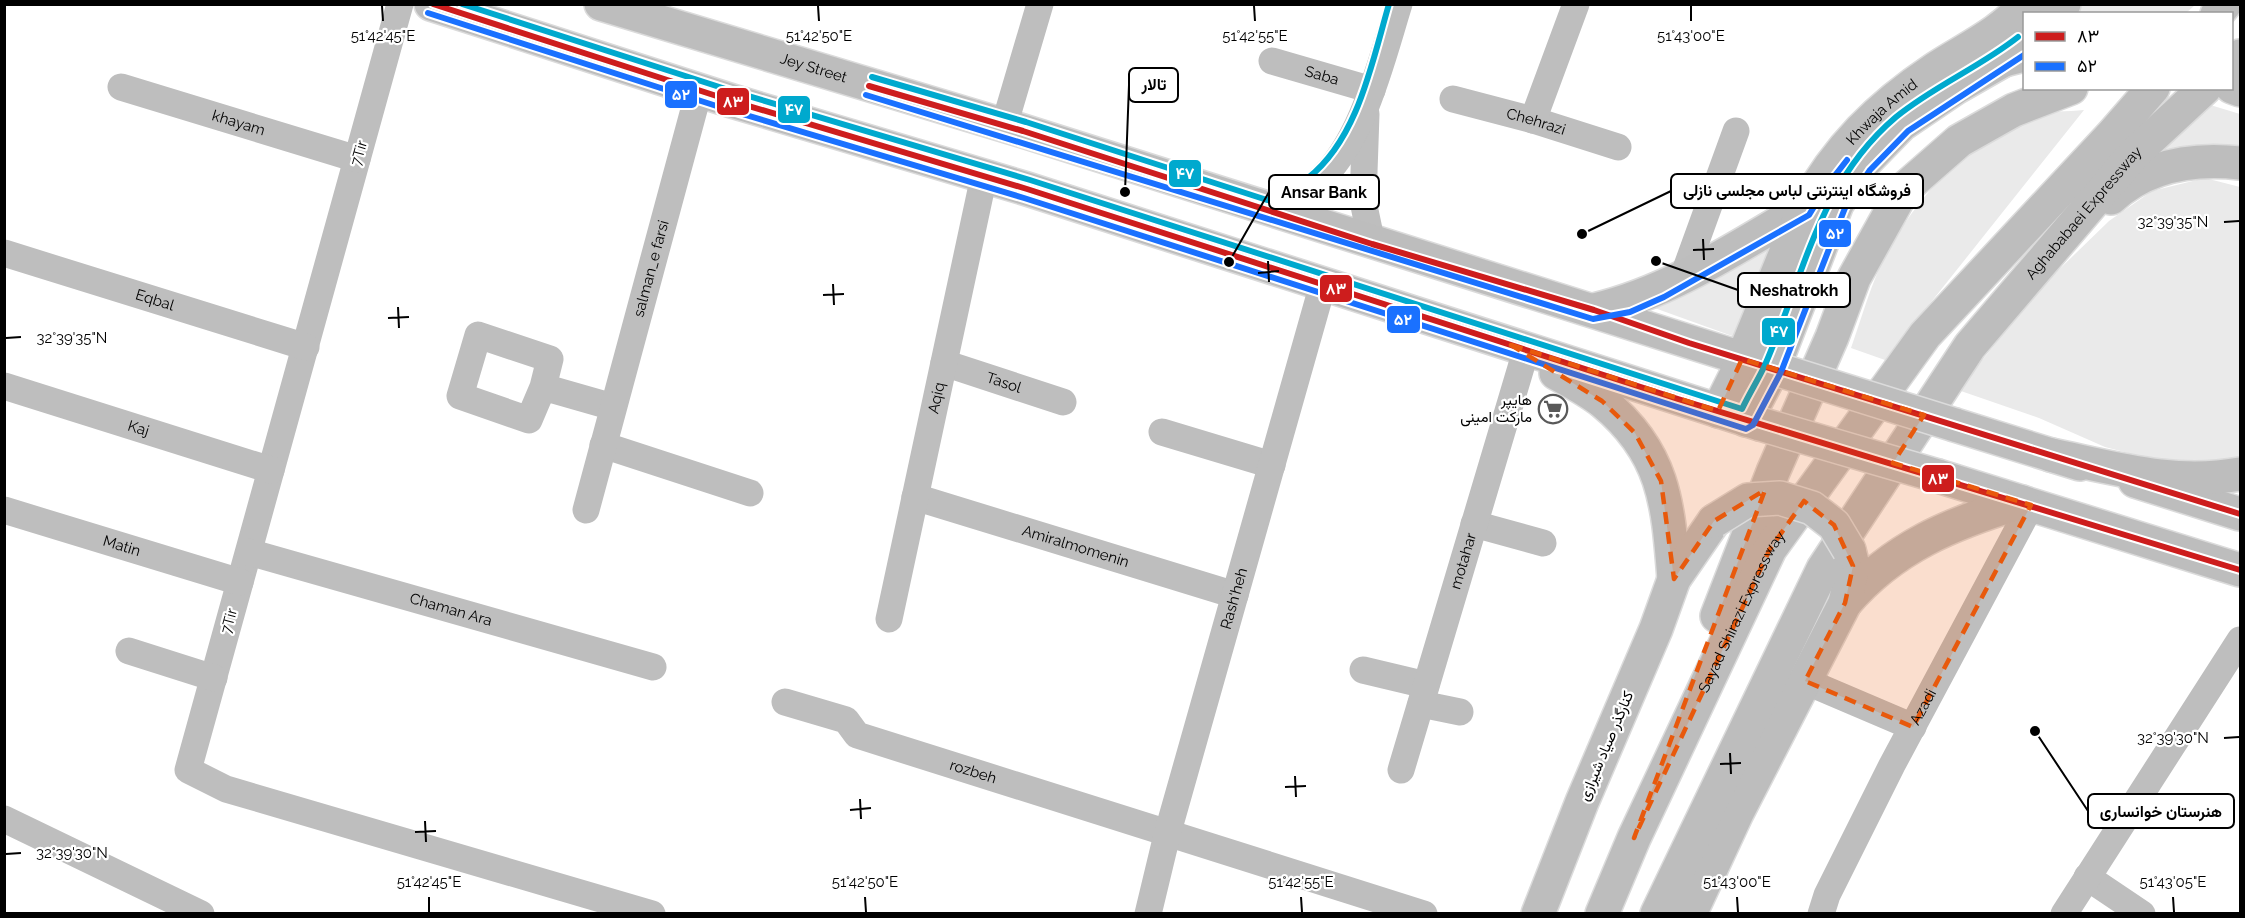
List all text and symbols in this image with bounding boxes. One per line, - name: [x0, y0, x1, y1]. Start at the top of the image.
- legend: [2023, 12, 2233, 90]
- text: ۸۳: [2077, 25, 2099, 46]
- text: 51°42'45"E: [351, 27, 415, 45]
- text: 51°42'50"E: [786, 27, 852, 45]
- text: 51°42'55"E: [1222, 27, 1288, 45]
- text: 51°43'00"E: [1657, 27, 1725, 45]
- street label: Jey Street: [778, 49, 849, 87]
- text: ۵۲: [2077, 55, 2097, 76]
- street label: Saba: [1303, 62, 1341, 89]
- callout: تالار: [1129, 68, 1178, 102]
- text: تالار: [1140, 75, 1167, 95]
- street label: Khwaja Amid: [1842, 75, 1921, 149]
- line badge: ۵۲: [664, 80, 698, 109]
- text: ۵۲: [672, 85, 691, 104]
- line badge: ۸۳: [716, 87, 750, 116]
- text: ۸۳: [723, 92, 743, 111]
- line badge: ۴۷: [777, 95, 811, 124]
- text: ۴۷: [784, 100, 804, 119]
- street label: Chehrazi: [1505, 104, 1568, 139]
- street label: khayam: [210, 106, 267, 139]
- street label: 7Tir: [347, 138, 371, 168]
- street label: Aghababaei Expressway: [2022, 142, 2145, 283]
- line badge: ۴۷: [1168, 159, 1202, 188]
- text: ۴۷: [1175, 164, 1195, 183]
- callout: فروشگاه اینترنتی لباس مجلسی نازلی: [1671, 174, 1923, 208]
- callout: Ansar Bank: [1269, 175, 1379, 209]
- text: فروشگاه اینترنتی لباس مجلسی نازلی: [1683, 181, 1911, 201]
- text: Ansar Bank: [1281, 183, 1367, 202]
- text: 32°39'35"N: [2138, 213, 2208, 231]
- street label: salman_e farsi: [629, 218, 673, 319]
- line badge: ۵۲: [1818, 219, 1852, 248]
- text: ۵۲: [1826, 224, 1845, 243]
- callout: Neshatrokh: [1738, 273, 1850, 307]
- line badge: ۸۳: [1319, 274, 1353, 303]
- text: ۸۳: [1326, 279, 1346, 298]
- text: Neshatrokh: [1750, 281, 1838, 300]
- street label: Eqbal: [133, 285, 177, 315]
- line badge: ۵۲: [1386, 305, 1421, 334]
- text: ۵۲: [1394, 310, 1413, 329]
- line badge: ۴۷: [1761, 317, 1796, 346]
- text: ۴۷: [1769, 322, 1789, 341]
- text: 32°39'35"N: [37, 329, 107, 347]
- street label: Tasol: [984, 368, 1025, 397]
- street label: Aqiq: [924, 381, 949, 415]
- place label: هایپر مارکت امینی: [1460, 391, 1532, 427]
- supermarket icon: هایپر مارکت امینی: [1537, 393, 1569, 425]
- street label: Kaj: [126, 417, 151, 440]
- line badge: ۸۳: [1921, 464, 1955, 493]
- text: ۸۳: [1928, 469, 1948, 488]
- street label: Amiralmomenin: [1020, 521, 1131, 571]
- street label: Sayad Shirazi Expressway: [1695, 528, 1789, 696]
- street label: motahar: [1446, 530, 1480, 591]
- street label: Matin: [101, 532, 143, 560]
- street label: Rash'heh: [1217, 566, 1251, 631]
- street label: Chaman Ara: [408, 589, 494, 630]
- street label: 7Tir: [217, 606, 241, 636]
- street label: Azadi: [1906, 686, 1940, 728]
- street label: کنارگذر صیاد شیرازی: [1575, 688, 1638, 804]
- text: 32°39'30"N: [2137, 729, 2209, 747]
- street label: rozbeh: [948, 756, 999, 787]
- callout: هنرستان خوانساری: [2088, 794, 2234, 828]
- text: هنرستان خوانساری: [2100, 802, 2222, 822]
- text: 32°39'30"N: [36, 844, 108, 862]
- text: 51°42'45"E: [397, 873, 461, 891]
- text: 51°42'50"E: [832, 873, 898, 891]
- text: 51°42'55"E: [1268, 873, 1334, 891]
- text: 51°43'00"E: [1703, 873, 1771, 891]
- text: 51°43'05"E: [2140, 873, 2206, 891]

